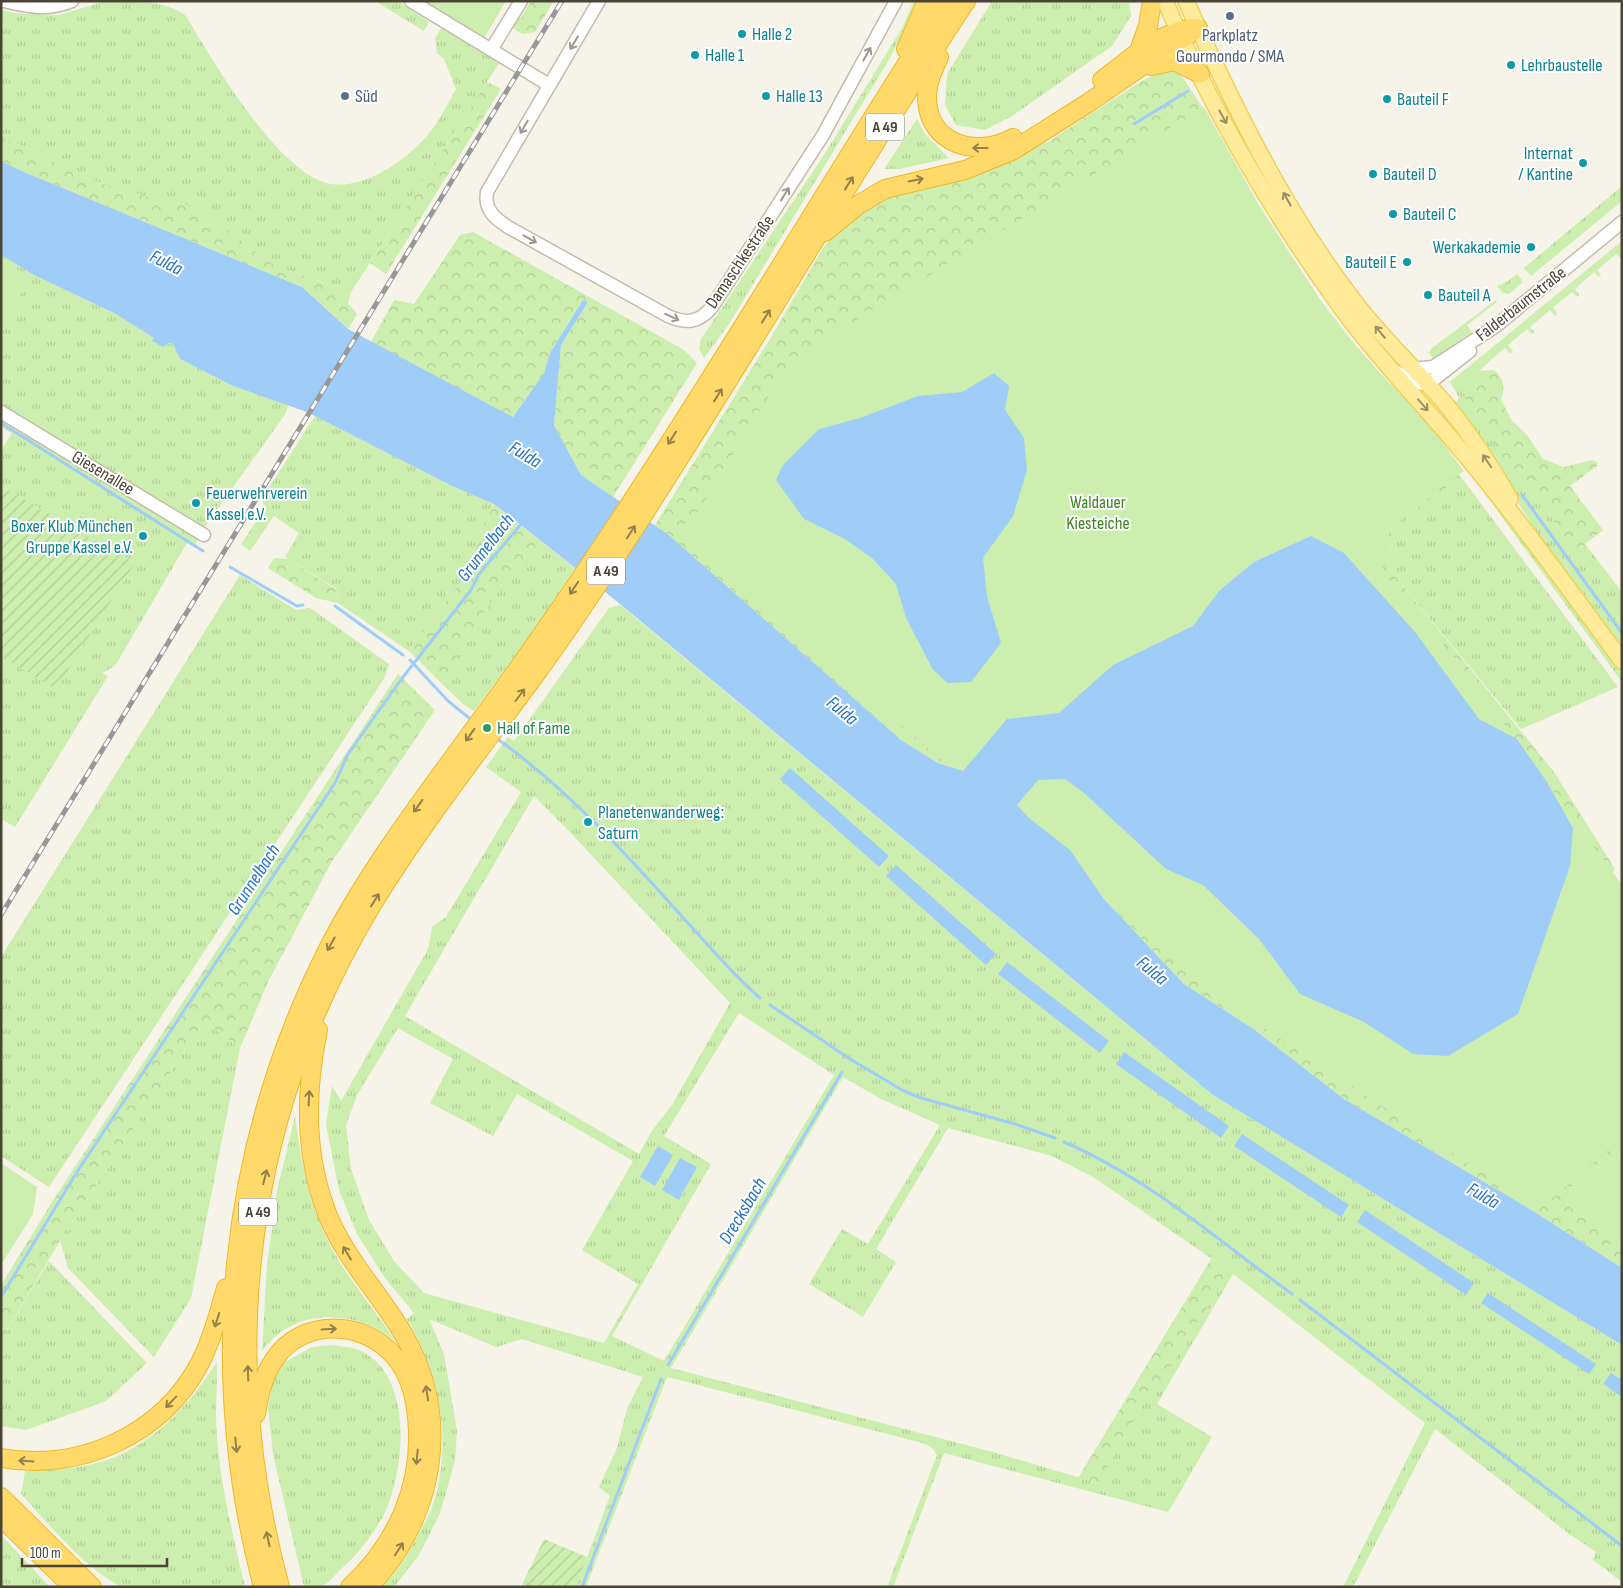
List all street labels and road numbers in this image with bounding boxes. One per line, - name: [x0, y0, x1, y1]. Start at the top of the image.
- road number: A 49: [866, 114, 904, 140]
- street label: Damaschkestraße: [701, 211, 779, 313]
- street label: Falderbaumstraße: [1472, 262, 1570, 346]
- street label: Giesenallee: [68, 446, 138, 500]
- road number: A 49: [587, 558, 625, 584]
- road number: A 49: [239, 1198, 277, 1226]

